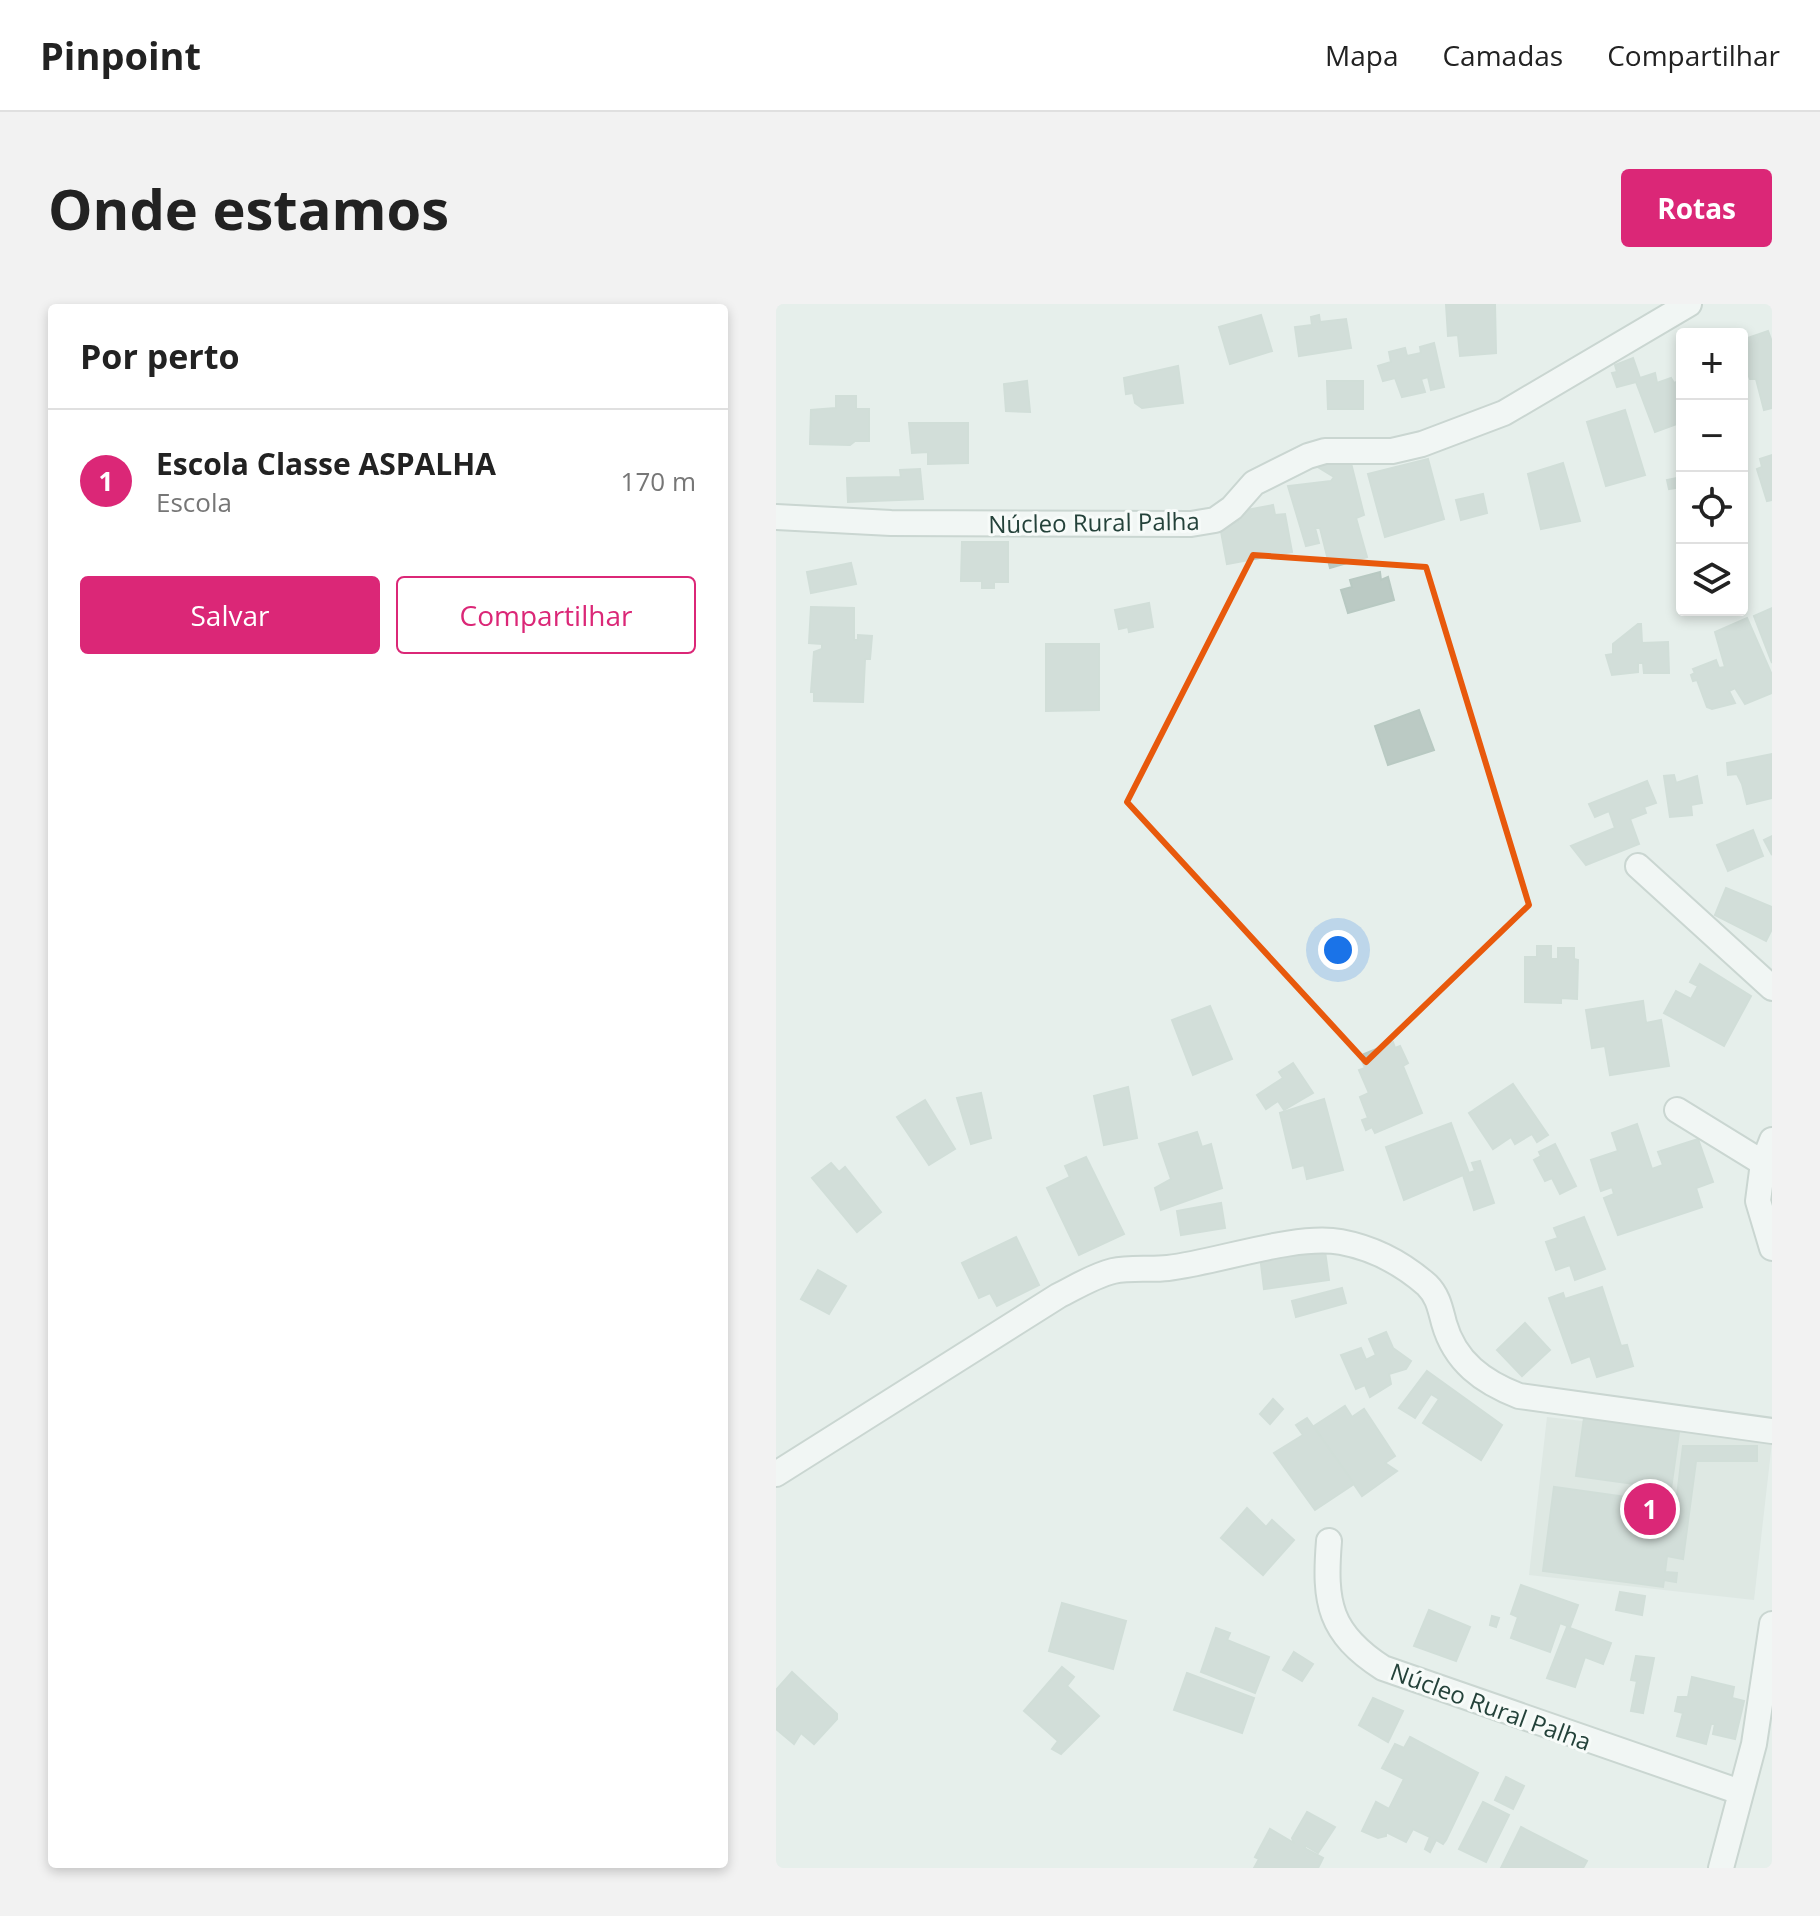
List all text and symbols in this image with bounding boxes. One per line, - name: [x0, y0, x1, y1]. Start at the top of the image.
- text: Pinpoint: [40, 29, 201, 81]
- text: Mapa: [1325, 36, 1398, 74]
- text: Camadas: [1442, 36, 1563, 74]
- text: Compartilhar: [1607, 36, 1780, 74]
- button: Rotas: [1621, 169, 1772, 247]
- text: Onde estamos: [48, 170, 449, 246]
- map controls: [1676, 328, 1748, 616]
- button: +: [1676, 328, 1748, 400]
- text: Por perto: [80, 333, 240, 379]
- button: −: [1676, 400, 1748, 472]
- text: Escola Classe ASPALHA: [156, 443, 496, 484]
- text: 1: [99, 463, 113, 499]
- text: 170 m: [621, 463, 696, 499]
- button: locate: [1676, 472, 1748, 544]
- text: Escola: [156, 484, 232, 520]
- street label: Núcleo Rural Palha: [988, 504, 1200, 540]
- button: layers: [1676, 544, 1748, 616]
- button: Salvar: [80, 576, 380, 654]
- button: Compartilhar: [396, 576, 696, 654]
- your location: [1318, 930, 1358, 970]
- pin: 1: [1624, 1479, 1676, 1539]
- street label: Núcleo Rural Palha: [1386, 1654, 1596, 1758]

